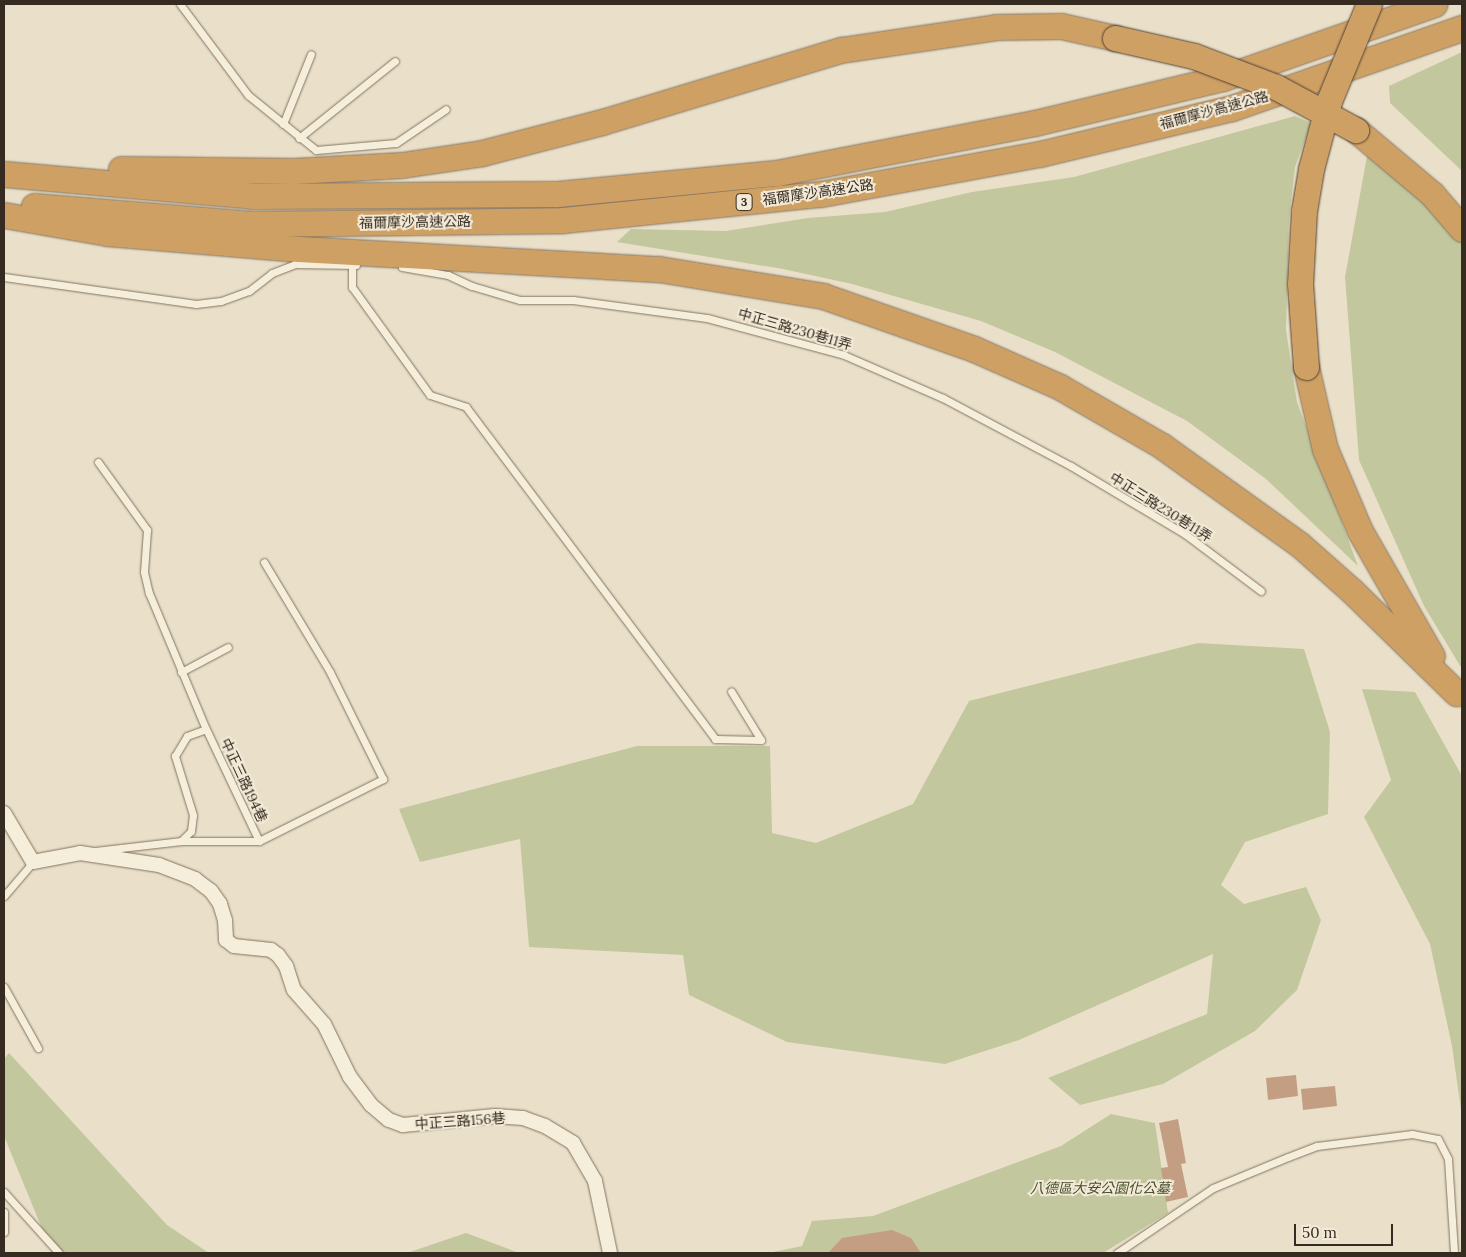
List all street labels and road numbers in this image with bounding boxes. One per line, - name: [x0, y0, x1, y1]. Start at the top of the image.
- street label: 福爾摩沙高速公路: [1158, 87, 1270, 133]
- street label: 福爾摩沙高速公路: [761, 176, 875, 208]
- road number: 3: [735, 192, 753, 212]
- street label: 福爾摩沙高速公路: [359, 213, 471, 231]
- street label: 中正三路230巷11弄: [736, 305, 854, 353]
- street label: 中正三路230巷11弄: [1107, 469, 1215, 545]
- street label: 中正三路194巷: [217, 735, 271, 825]
- street label: 中正三路156巷: [414, 1109, 506, 1133]

